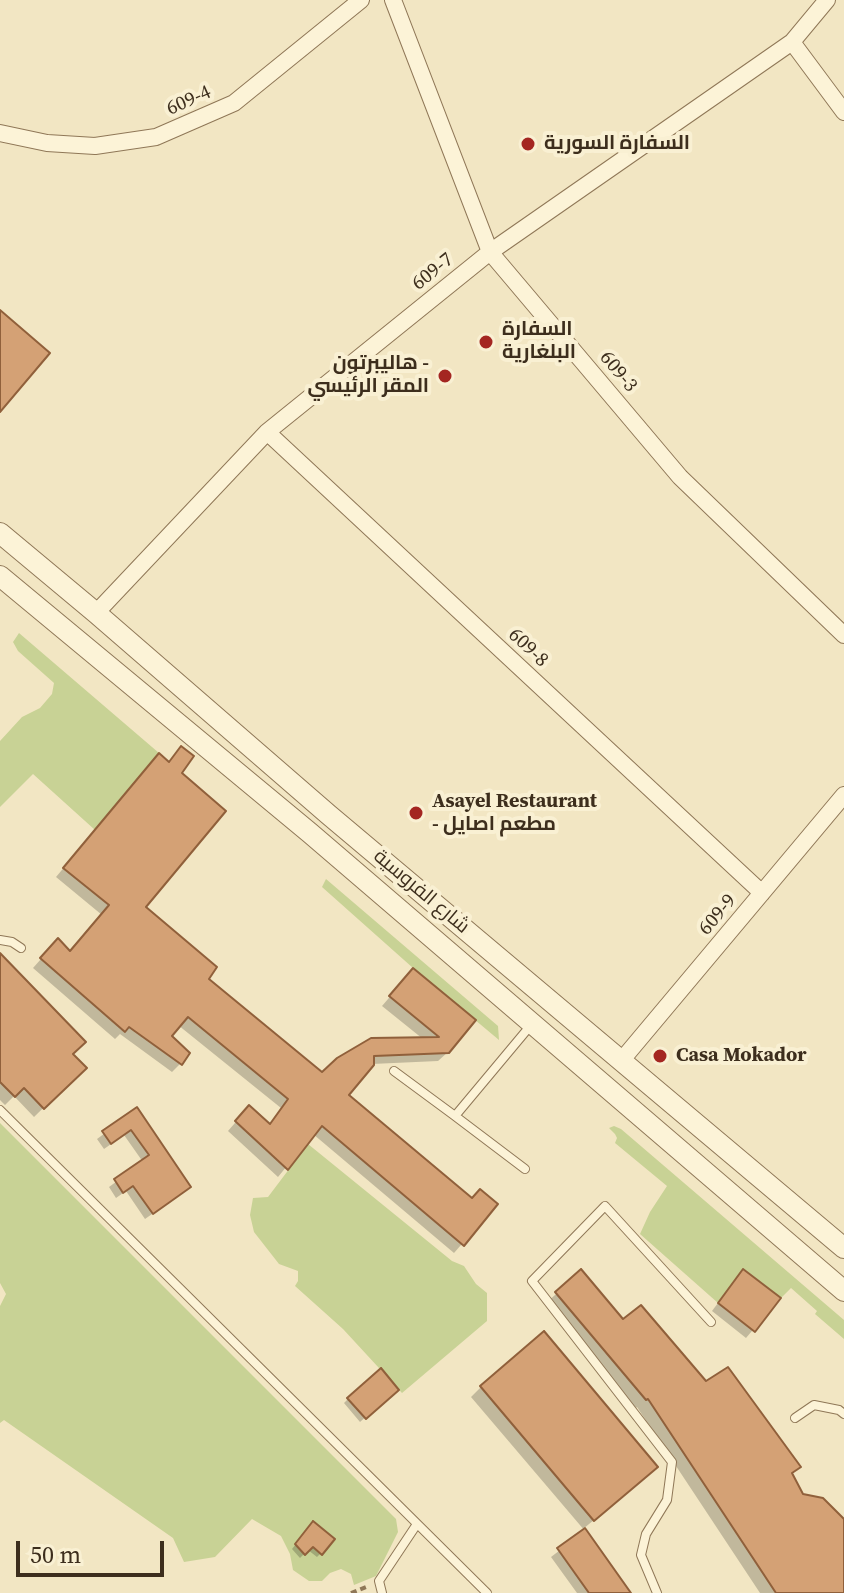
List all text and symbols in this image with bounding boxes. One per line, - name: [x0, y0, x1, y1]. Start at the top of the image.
- street label: 609-4: [163, 81, 215, 121]
- place label: السفارة السورية: [544, 132, 690, 156]
- marker: السفارة السورية: [519, 135, 537, 153]
- street label: 609-7: [407, 248, 459, 296]
- place label: السفارة البلغارية: [502, 318, 576, 365]
- marker: السفارة البلغارية: [477, 333, 495, 351]
- street label: 609-3: [594, 347, 642, 397]
- place label: هاليبرتون - المقر الرئيسي: [307, 352, 429, 399]
- marker: هاليبرتون - المقر الرئيسي: [436, 367, 454, 385]
- street label: 609-8: [503, 623, 553, 673]
- place label: Asayel Restaurant - مطعم اصايل: [432, 790, 597, 837]
- marker: Asayel Restaurant - مطعم اصايل: [407, 804, 425, 822]
- street label: شارع الفروسية: [368, 845, 474, 939]
- street label: 609-9: [694, 890, 742, 940]
- place label: Casa Mokador: [676, 1044, 807, 1068]
- marker: Casa Mokador: [651, 1047, 669, 1065]
- scale bar: [20, 1525, 168, 1575]
- text: 50 m: [30, 1538, 81, 1571]

